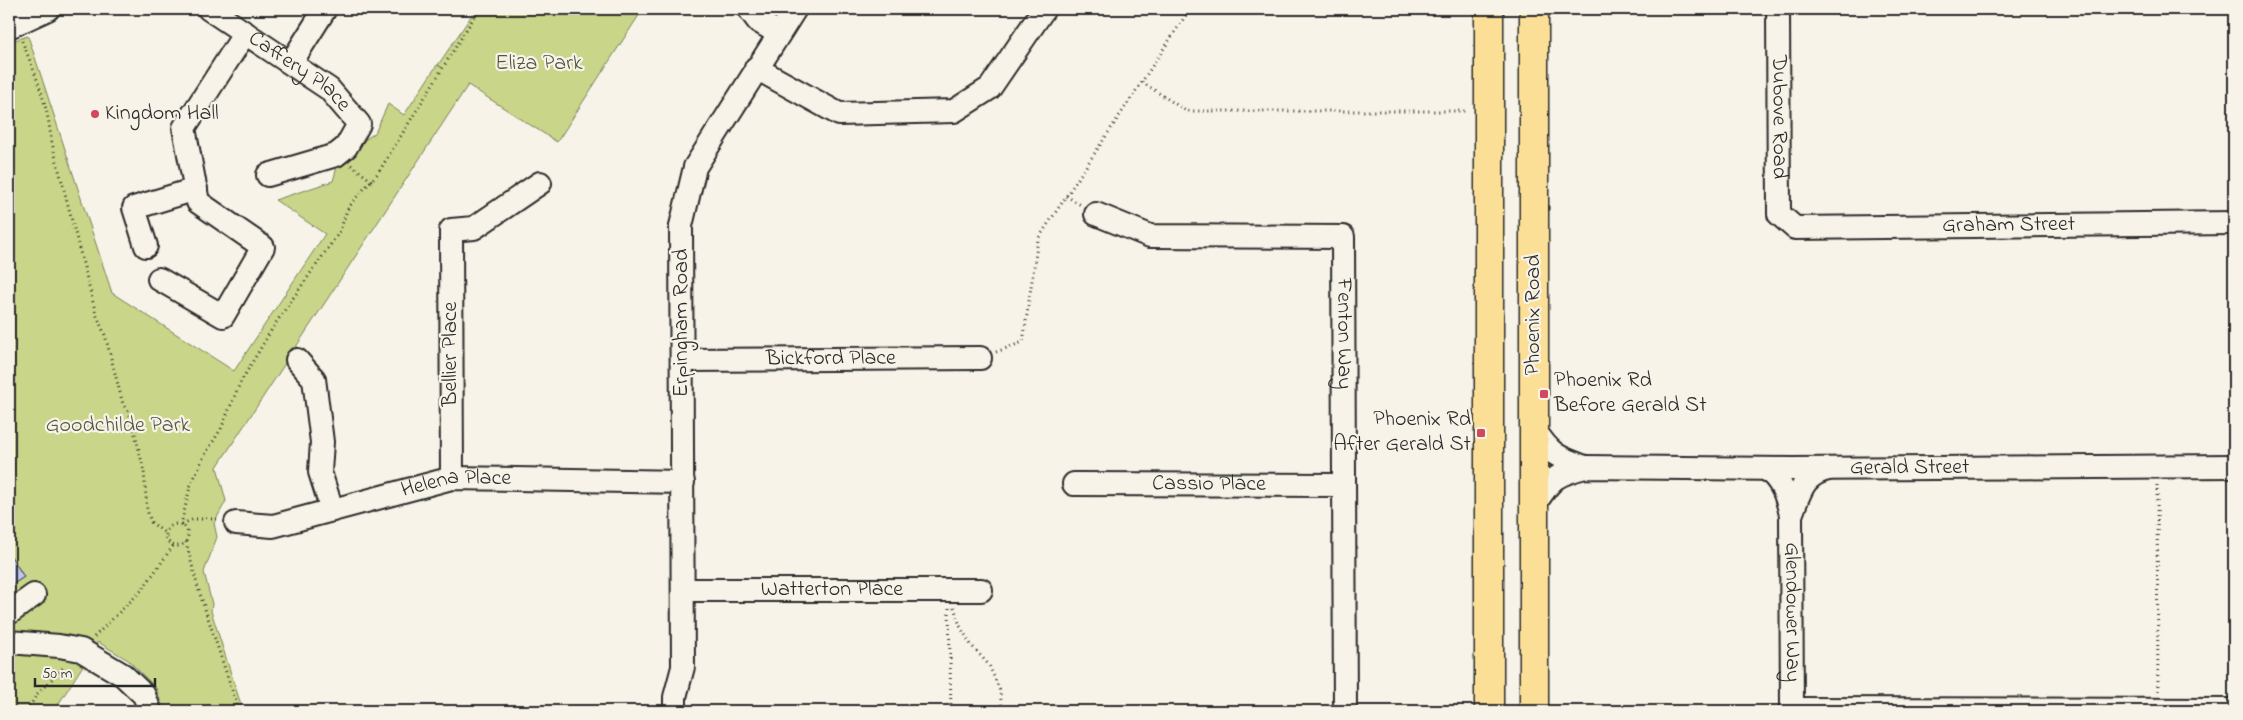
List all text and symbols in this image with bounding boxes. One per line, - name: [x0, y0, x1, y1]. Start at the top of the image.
- street label: Caffery Place: [241, 23, 358, 119]
- park label: Eliza Park: [495, 48, 583, 80]
- street label: Dubove Road: [1762, 54, 1795, 179]
- place label: Kingdom Hall: [105, 98, 219, 131]
- marker: Kingdom Hall: [89, 108, 101, 120]
- street label: Graham Street: [1942, 209, 2076, 242]
- street label: Erpingham Road: [666, 249, 699, 397]
- street label: Phoenix Road: [1518, 254, 1550, 376]
- street label: Fenton Way: [1327, 277, 1360, 389]
- street label: Bellier Place: [435, 301, 467, 407]
- street label: Bickford Place: [765, 343, 896, 375]
- place label: Phoenix Rd Before Gerald St: [1553, 365, 1707, 422]
- marker: Phoenix Rd Before Gerald St: [1538, 388, 1550, 400]
- place label: Phoenix Rd After Gerald St: [1333, 404, 1472, 461]
- park label: Goodchilde Park: [46, 410, 191, 442]
- marker: Phoenix Rd After Gerald St: [1475, 427, 1487, 439]
- street label: Gerald Street: [1850, 452, 1970, 485]
- street label: Helena Place: [398, 462, 512, 507]
- street label: Cassio Place: [1152, 468, 1266, 501]
- street label: Glendower Way: [1775, 542, 1808, 682]
- street label: Watterton Place: [761, 574, 903, 606]
- scale bar: [35, 655, 155, 687]
- text: 50 m: [42, 663, 73, 685]

